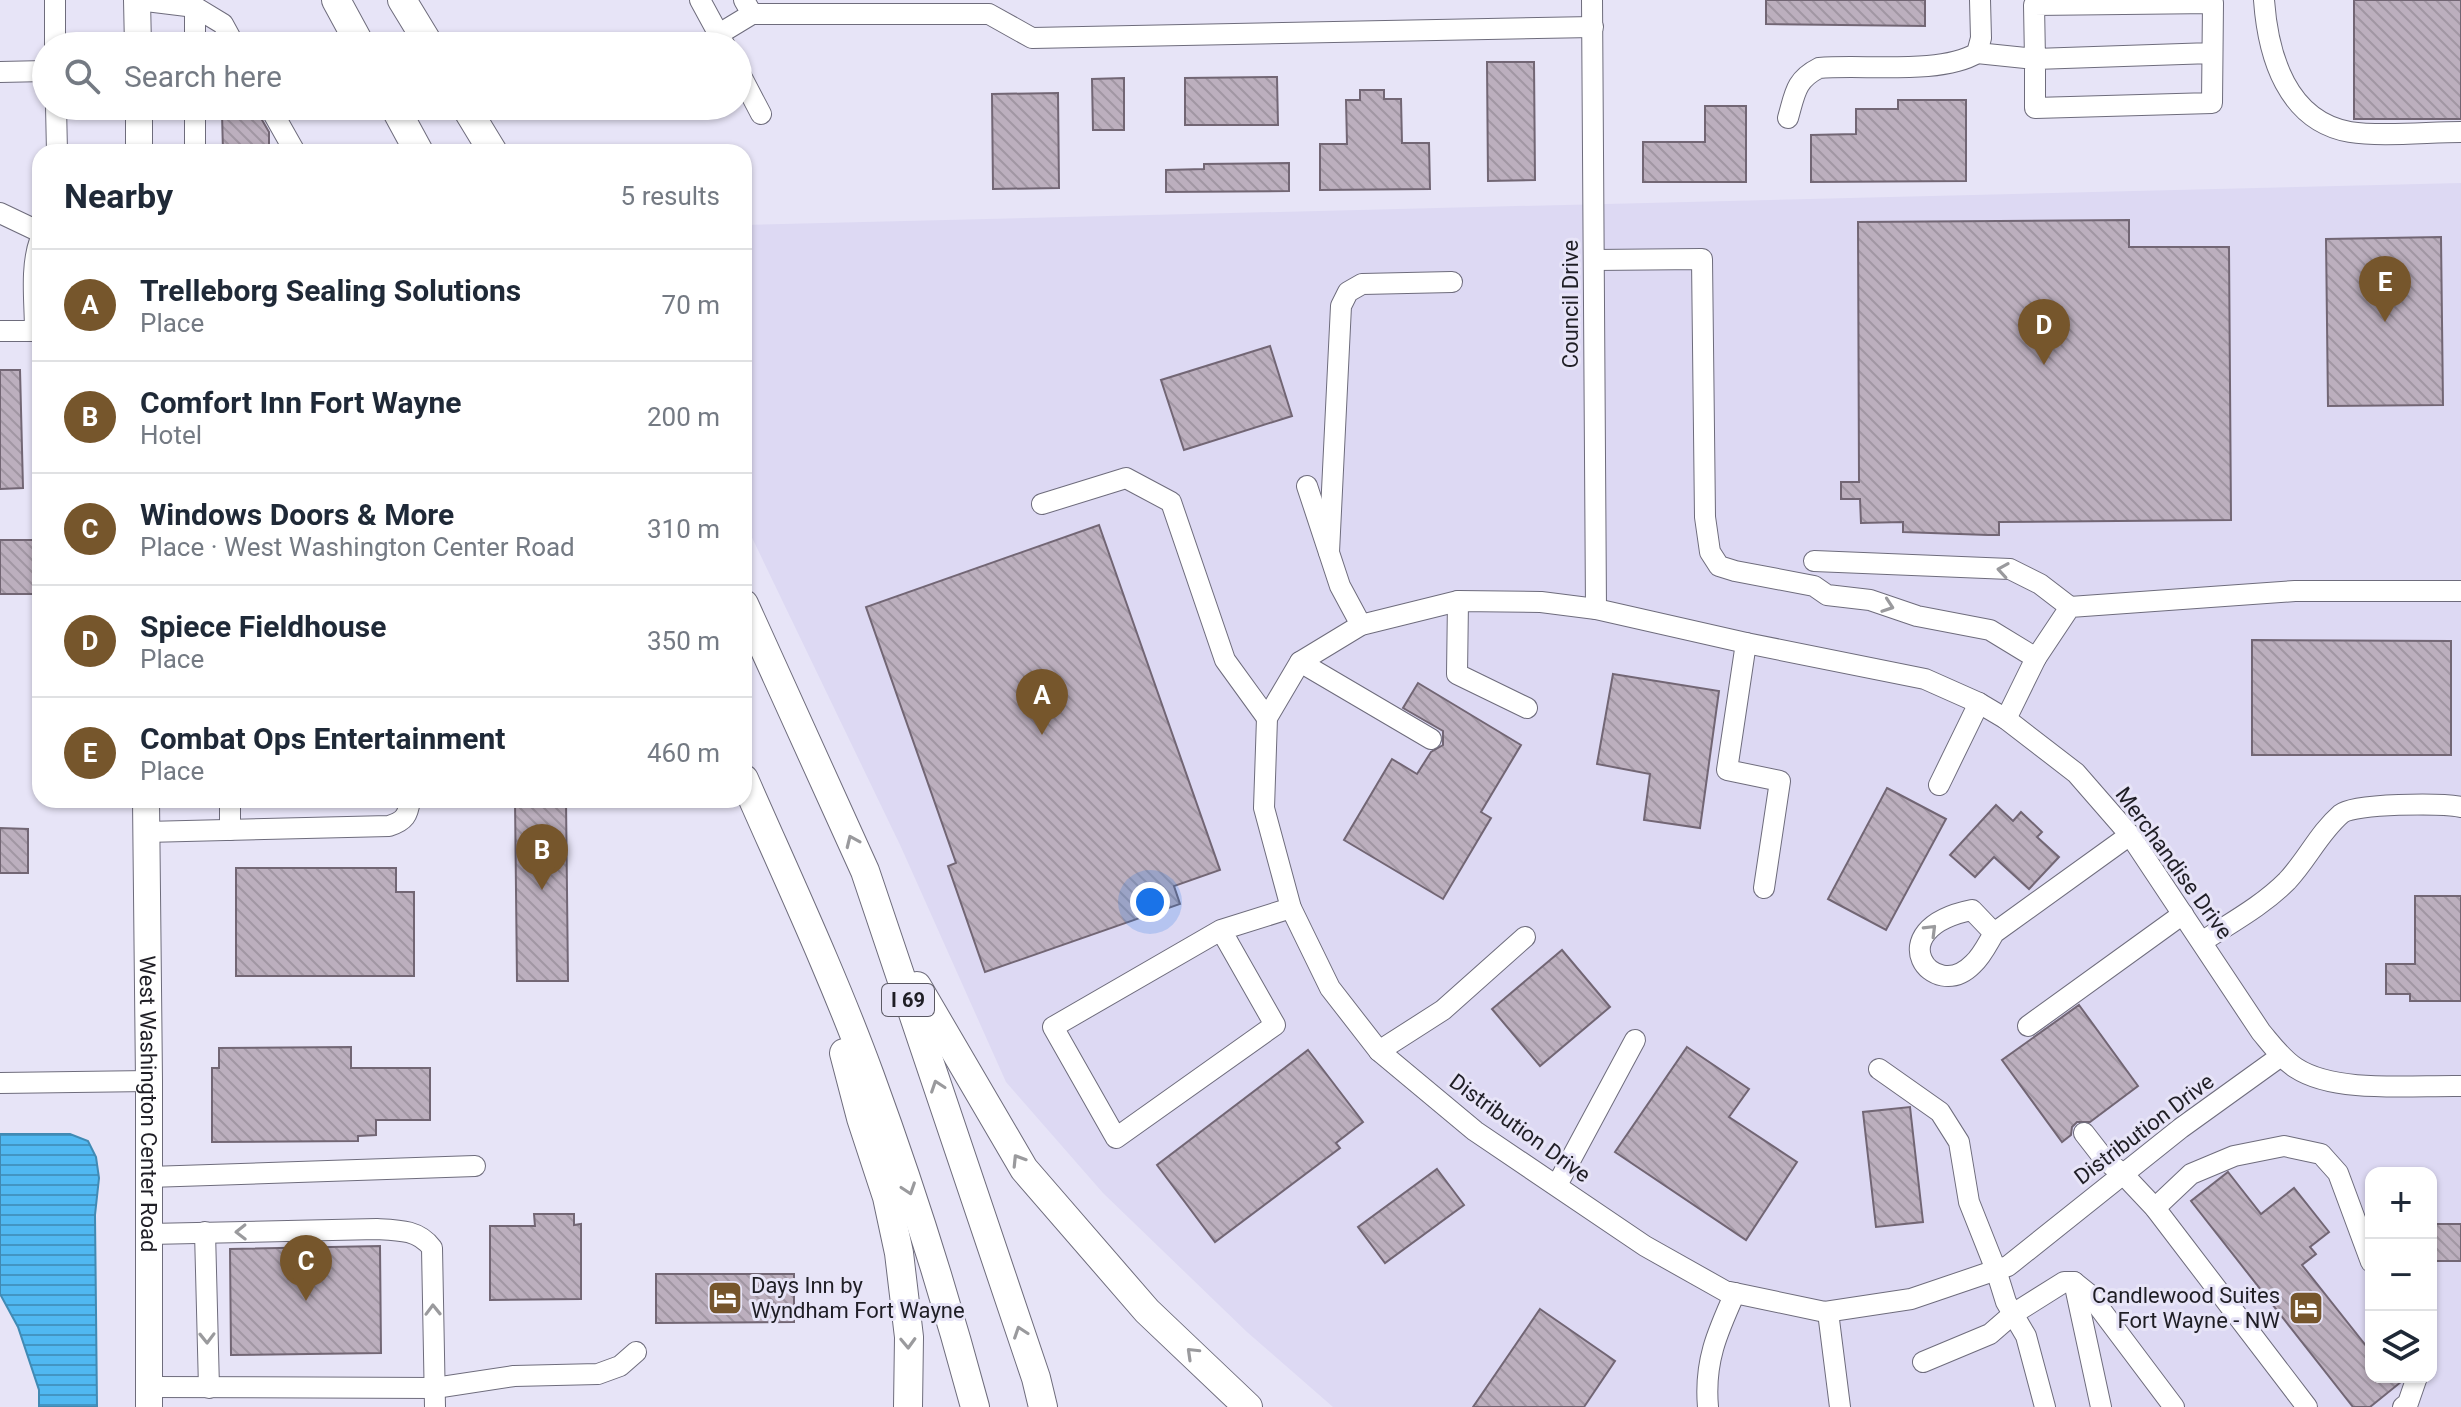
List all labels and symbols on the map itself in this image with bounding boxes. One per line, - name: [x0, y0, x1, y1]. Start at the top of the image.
- street label: Council Drive: [1558, 240, 1583, 368]
- pin: E: [2359, 256, 2411, 322]
- pin: D: [2018, 299, 2070, 365]
- one-way arrow: [1997, 562, 2010, 579]
- one-way arrow: [1880, 597, 1894, 613]
- pin: A: [1016, 669, 1068, 735]
- street label: Merchandise Drive: [2111, 782, 2237, 944]
- pin: B: [516, 824, 568, 890]
- one-way arrow: [845, 835, 861, 849]
- your location: [1130, 882, 1170, 922]
- one-way arrow: [1921, 925, 1936, 940]
- street label: West Washington Center Road: [135, 955, 162, 1252]
- road number: I 69: [882, 984, 934, 1016]
- street label: Distribution Drive: [1445, 1069, 1595, 1187]
- street label: Distribution Drive: [2069, 1069, 2219, 1189]
- one-way arrow: [931, 1080, 947, 1094]
- one-way arrow: [1013, 1154, 1028, 1169]
- one-way arrow: [899, 1181, 915, 1195]
- one-way arrow: [234, 1223, 247, 1240]
- pin: C: [280, 1235, 332, 1301]
- place label: Days Inn by Wyndham Fort Wayne: [751, 1273, 965, 1323]
- hotel icon: Days Inn by Wyndham Fort Wayne: [706, 1279, 744, 1317]
- place label: Candlewood Suites Fort Wayne - NW: [2092, 1283, 2280, 1333]
- hotel icon: Candlewood Suites Fort Wayne - NW: [2287, 1289, 2325, 1327]
- one-way arrow: [425, 1303, 442, 1316]
- one-way arrow: [1014, 1326, 1030, 1340]
- one-way arrow: [199, 1332, 216, 1345]
- one-way arrow: [900, 1337, 917, 1350]
- one-way arrow: [1187, 1348, 1201, 1362]

